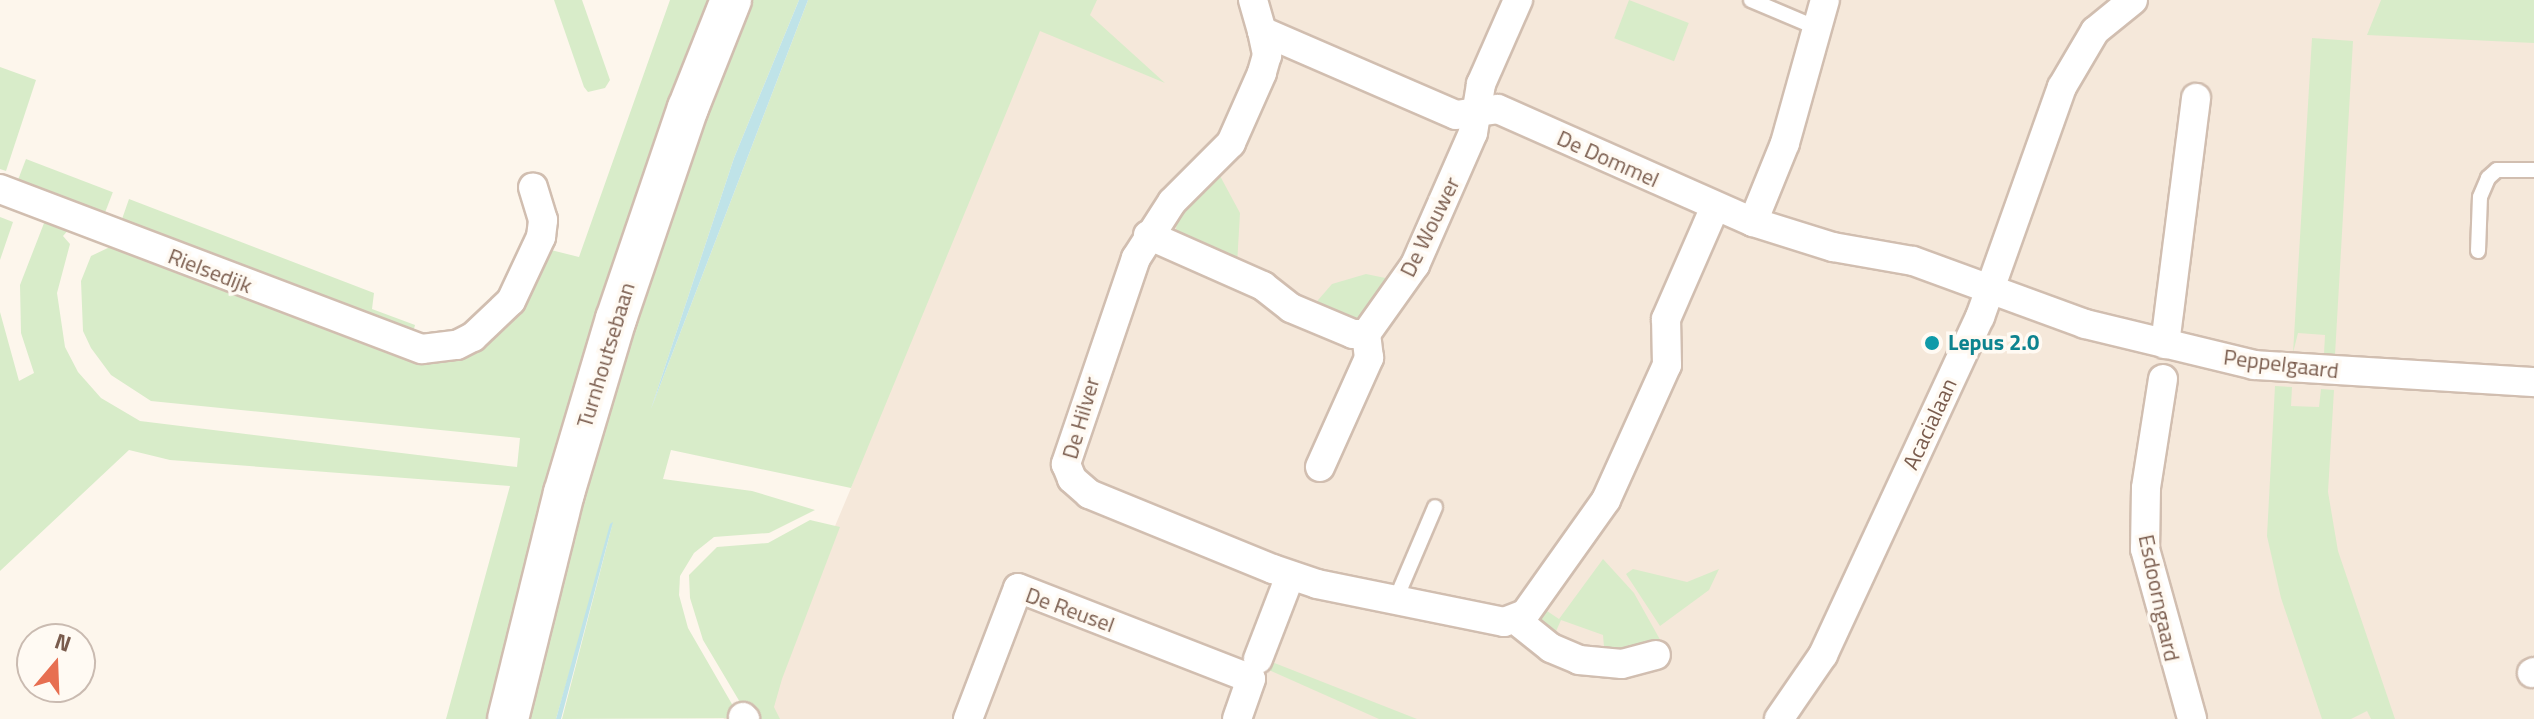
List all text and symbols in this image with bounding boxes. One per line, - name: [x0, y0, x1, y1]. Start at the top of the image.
- street label: De Dommel: [1553, 125, 1663, 193]
- street label: De Wouwer: [1394, 173, 1466, 281]
- street label: Rielsedijk: [164, 243, 256, 299]
- street label: Turnhoutsebaan: [571, 279, 641, 431]
- place label: Lepus 2.0: [1948, 330, 2039, 356]
- marker: Lepus 2.0: [1923, 334, 1941, 352]
- street label: Peppelgaard: [2222, 344, 2340, 384]
- street label: De Hilver: [1057, 374, 1105, 462]
- street label: Acacialaan: [1897, 374, 1963, 474]
- street label: Esdoorngaard: [2133, 532, 2185, 664]
- street label: De Reusel: [1022, 582, 1118, 638]
- north arrow: [16, 623, 96, 703]
- text: N: [50, 624, 76, 661]

